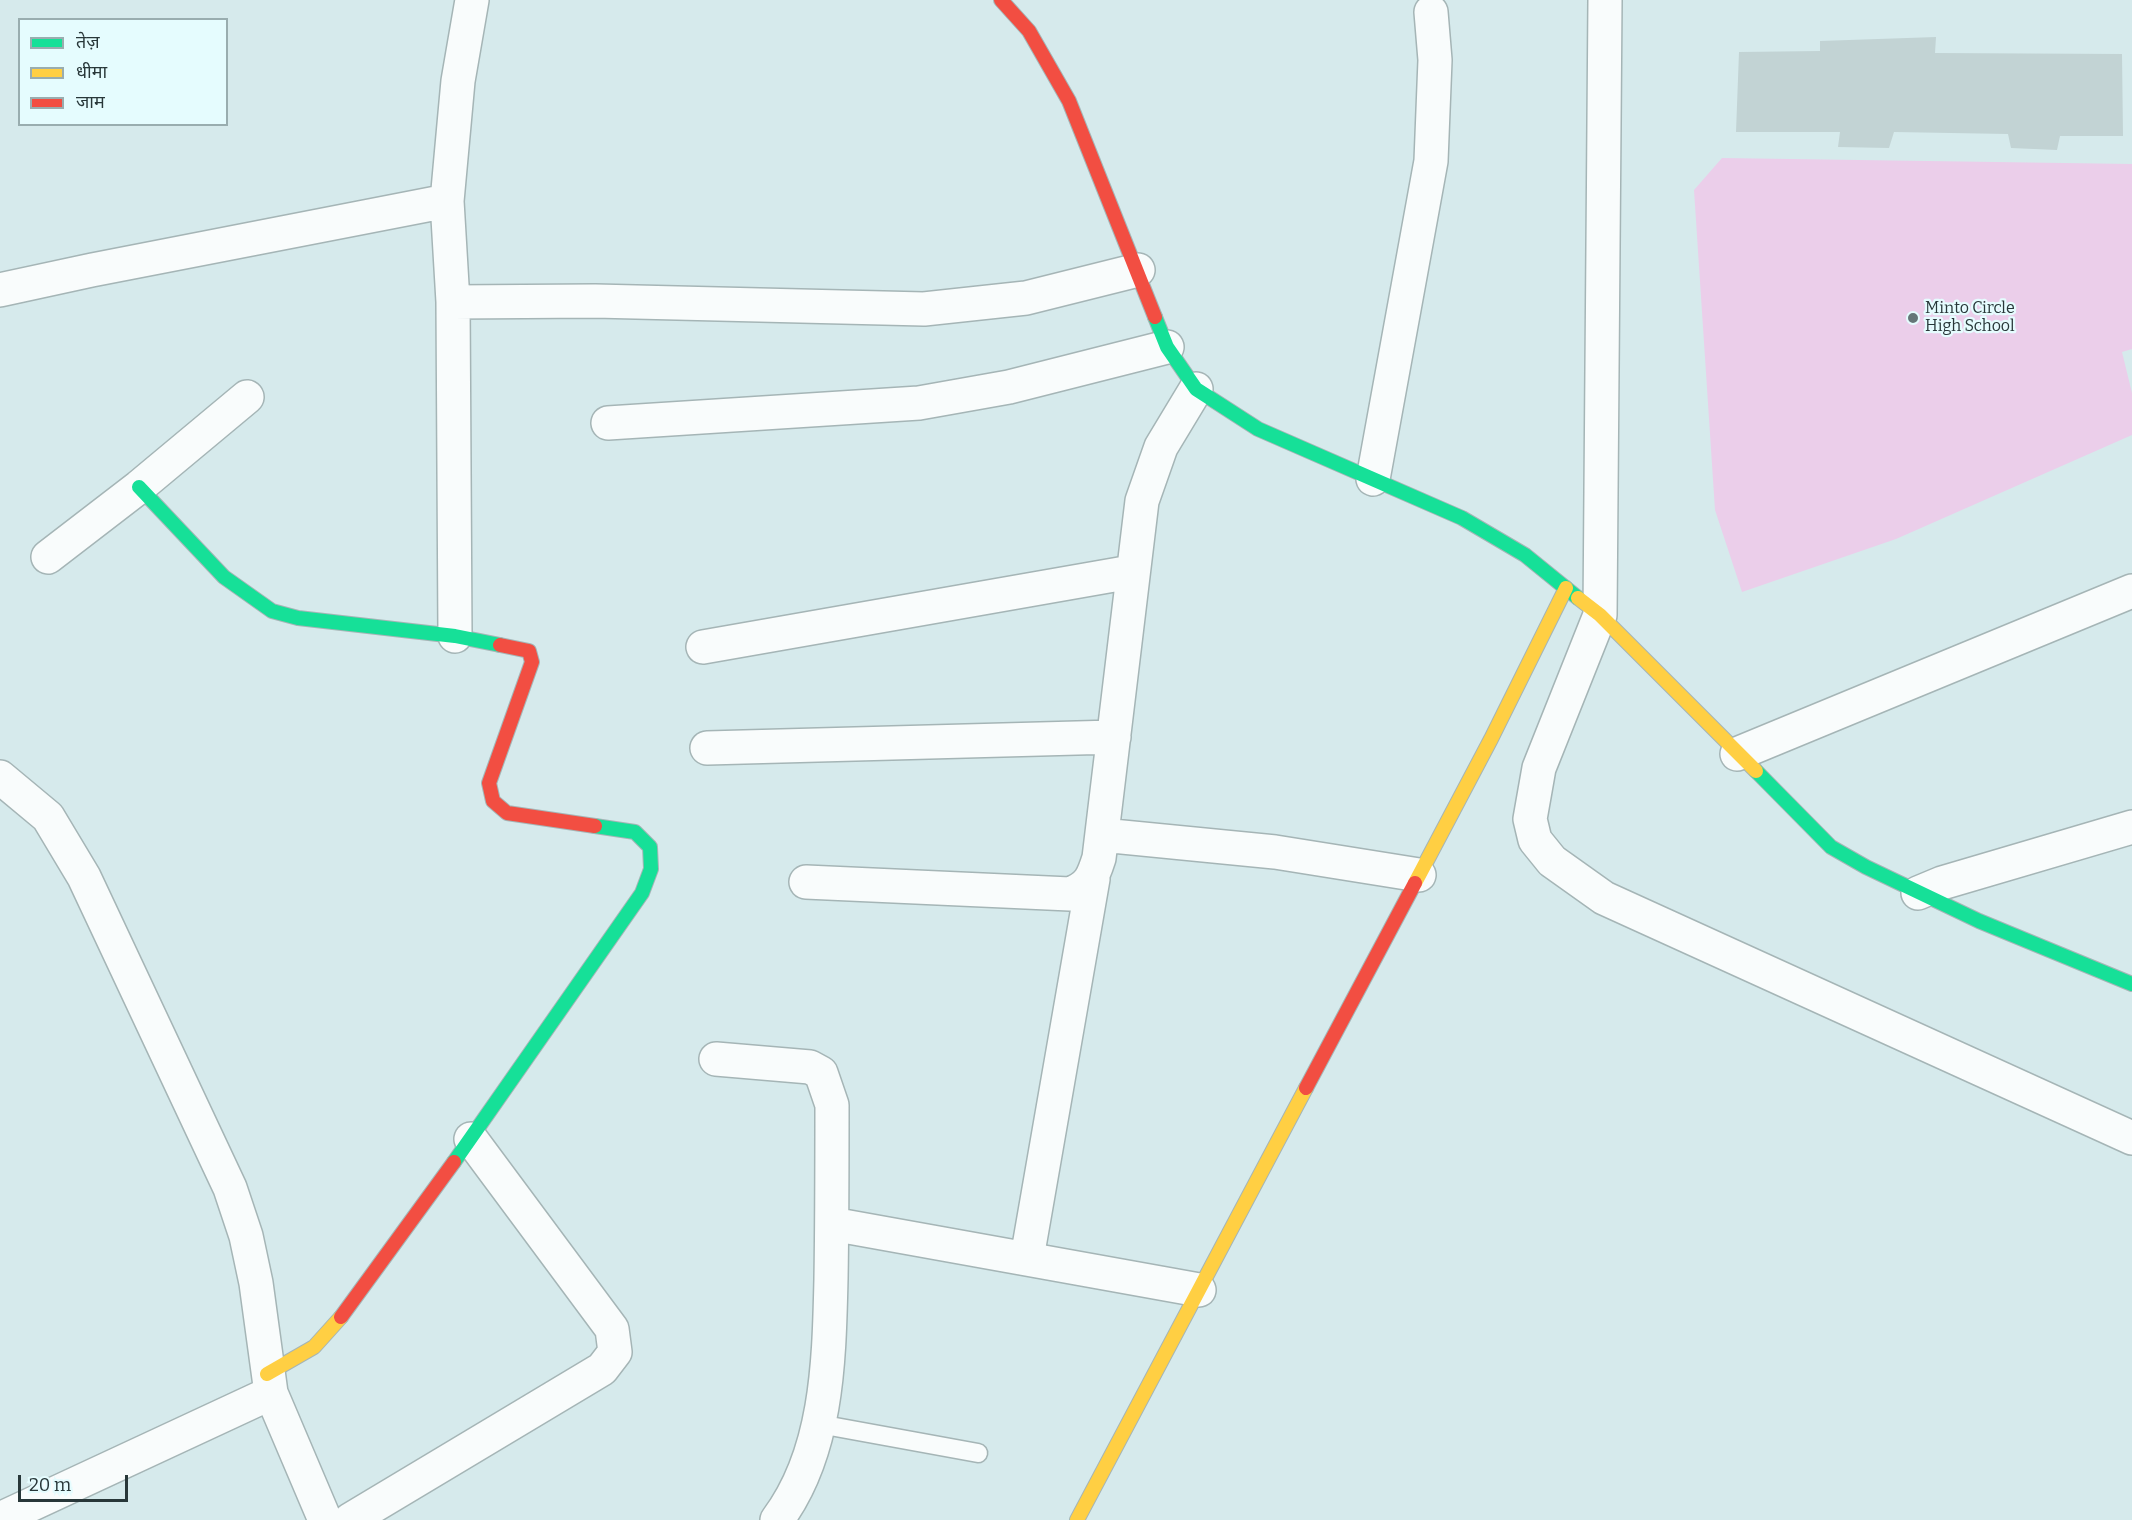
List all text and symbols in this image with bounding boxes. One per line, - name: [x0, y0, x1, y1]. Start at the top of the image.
- legend: [18, 18, 228, 126]
- text: तेज़: [76, 31, 100, 53]
- text: धीमा: [76, 61, 107, 83]
- text: जाम: [76, 91, 105, 113]
- place label: Minto Circle High School: [1925, 299, 2015, 337]
- marker: Minto Circle High School: [1906, 311, 1920, 325]
- scale bar: [21, 1463, 130, 1501]
- text: 20 m: [29, 1474, 71, 1496]

